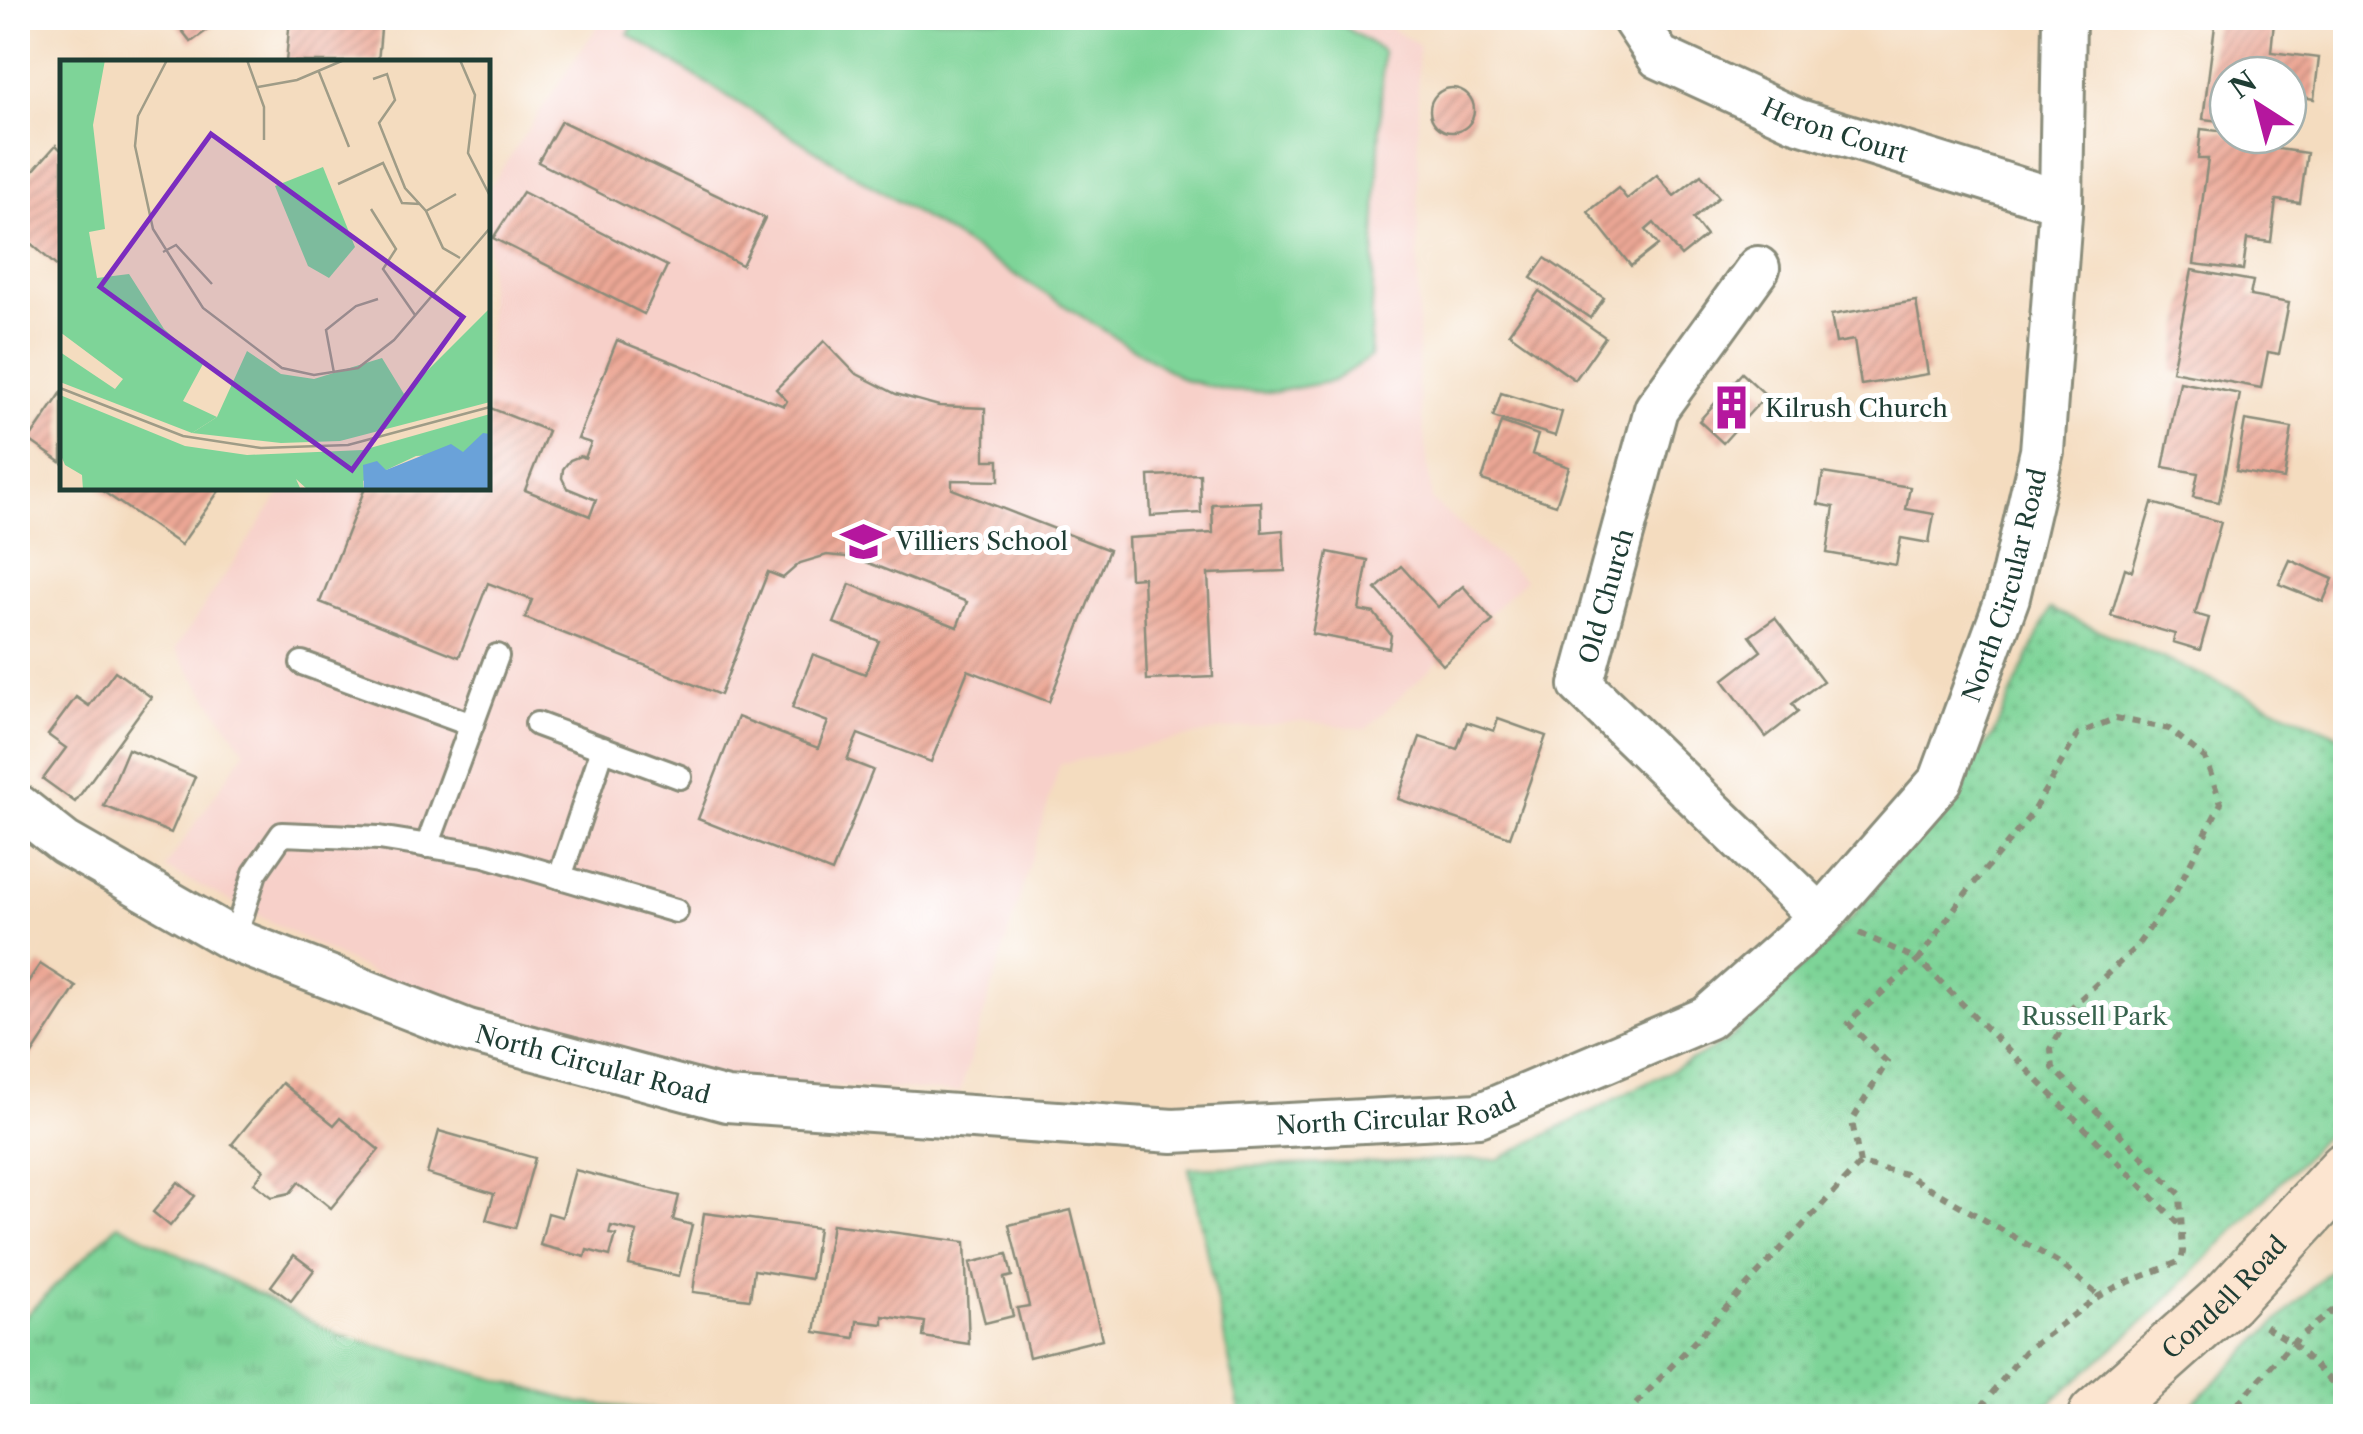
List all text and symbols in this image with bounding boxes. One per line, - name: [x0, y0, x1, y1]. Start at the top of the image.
- north arrow: [2208, 55, 2308, 155]
- inset map: [60, 60, 490, 490]
- text: N: [2223, 64, 2263, 106]
- street label: Heron Court: [1757, 91, 1912, 170]
- building icon: Kilrush Church: [1708, 384, 1756, 432]
- place label: Kilrush Church: [1765, 393, 1948, 424]
- street label: North Circular Road: [1956, 465, 2053, 706]
- school or university icon: Villiers School: [839, 517, 887, 565]
- street label: Old Church: [1572, 525, 1641, 667]
- place label: Villiers School: [895, 526, 1068, 557]
- park label: Russell Park: [2021, 1001, 2168, 1032]
- street label: North Circular Road: [472, 1019, 714, 1111]
- street label: North Circular Road: [1275, 1086, 1521, 1142]
- street label: Condell Road: [2156, 1229, 2294, 1366]

